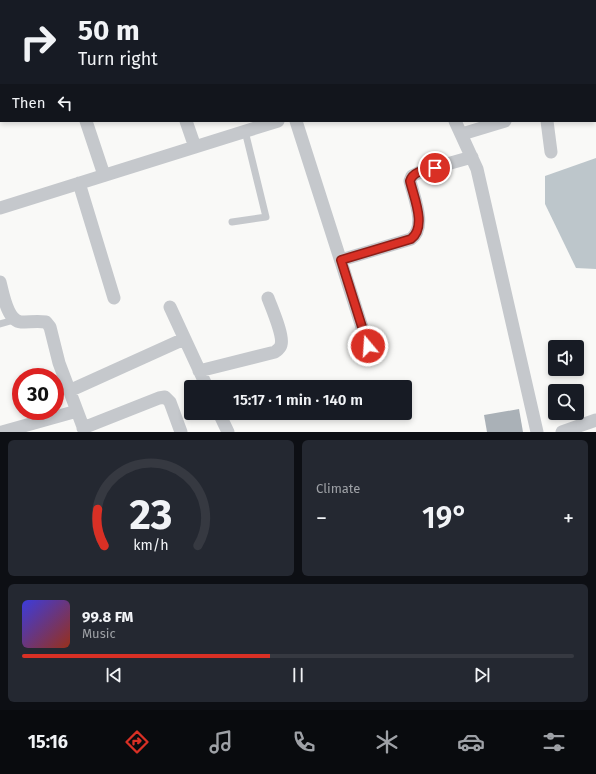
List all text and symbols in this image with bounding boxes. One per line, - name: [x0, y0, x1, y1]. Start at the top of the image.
- text: 50 m: [78, 14, 140, 47]
- icon: right: [12, 16, 64, 68]
- text: Turn right: [78, 48, 158, 70]
- icon: left: [54, 92, 76, 114]
- text: Then: [12, 94, 46, 112]
- pin: [418, 151, 452, 185]
- icon: arrive: [424, 157, 446, 179]
- position arrow: [347, 325, 389, 367]
- map controls: [548, 340, 584, 420]
- button: sound: [548, 340, 584, 376]
- speed limit sign: 30: [12, 368, 64, 420]
- button: search: [548, 384, 584, 420]
- text: 15:17 · 1 min · 140 m: [233, 391, 363, 409]
- text: Climate: [316, 481, 360, 496]
- text: 23: [130, 490, 172, 540]
- text: 19°: [422, 500, 468, 536]
- text: −: [316, 505, 327, 532]
- text: +: [563, 505, 574, 532]
- text: km/h: [133, 537, 169, 554]
- text: 99.8 FM: [82, 608, 133, 626]
- text: Music: [82, 626, 116, 641]
- icon: previous: [103, 664, 125, 686]
- icon: pause: [287, 664, 309, 686]
- icon: next: [471, 664, 493, 686]
- icon: directions: [123, 728, 151, 756]
- icon: music: [207, 728, 235, 756]
- icon: phone: [290, 728, 318, 756]
- icon: climate: [373, 728, 401, 756]
- icon: car: [457, 728, 485, 756]
- icon: filters: [540, 728, 568, 756]
- text: 15:16: [28, 731, 68, 753]

